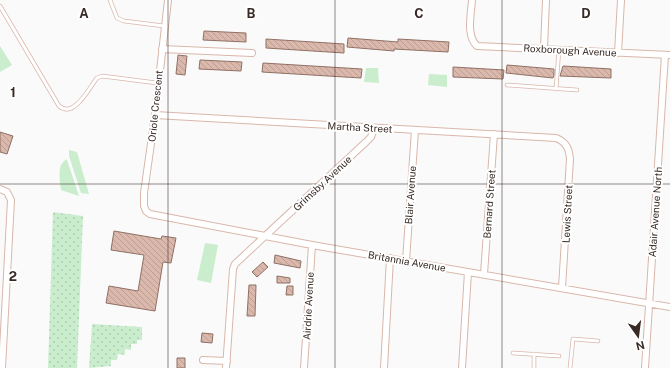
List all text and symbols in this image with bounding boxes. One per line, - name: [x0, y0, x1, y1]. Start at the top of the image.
- text: A: [79, 6, 89, 21]
- text: B: [247, 6, 256, 21]
- text: C: [414, 6, 424, 21]
- text: D: [581, 6, 591, 21]
- street label: Roxborough Avenue: [523, 42, 617, 58]
- street label: Oriole Crescent: [145, 69, 165, 142]
- text: 1: [10, 85, 16, 100]
- street label: Martha Street: [327, 119, 393, 135]
- street label: Grimsby Avenue: [290, 153, 354, 213]
- street label: Blair Avenue: [402, 165, 418, 225]
- street label: Adair Avenue North: [646, 166, 664, 258]
- street label: Bernard Street: [481, 169, 497, 239]
- street label: Lewis Street: [559, 185, 575, 243]
- street label: Britannia Avenue: [367, 248, 447, 274]
- text: 2: [9, 269, 17, 284]
- street label: Airdrie Avenue: [300, 271, 316, 340]
- north arrow: [618, 316, 658, 356]
- text: N: [635, 339, 646, 353]

